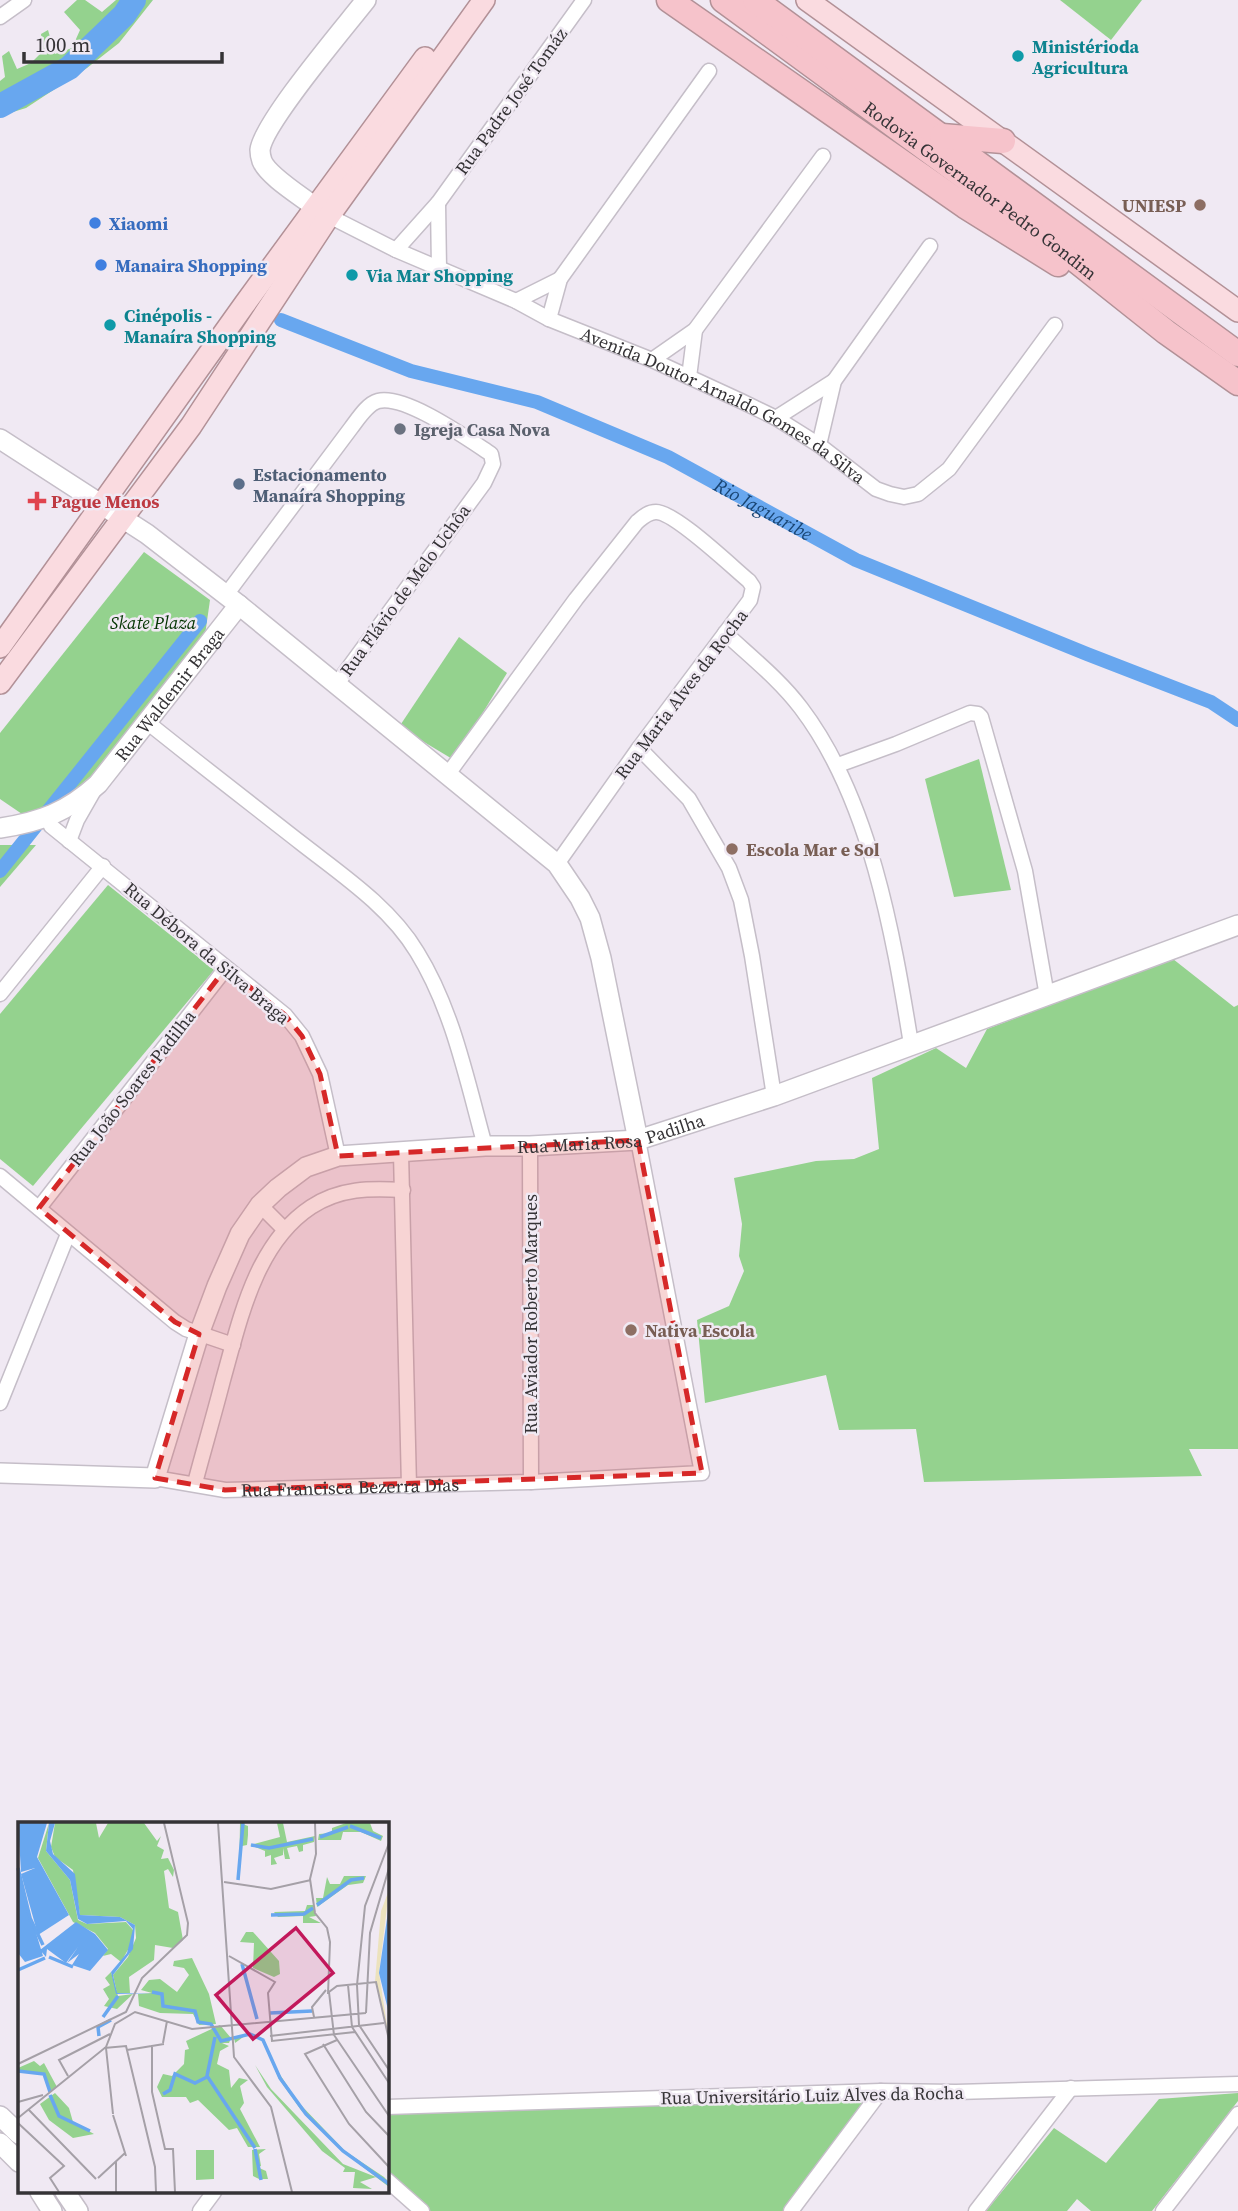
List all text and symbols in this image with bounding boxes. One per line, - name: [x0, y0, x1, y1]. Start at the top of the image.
- scale bar: [24, 21, 222, 65]
- street label: Rua Padre José Tomáz: [449, 22, 573, 180]
- text: 100 m: [35, 30, 90, 59]
- place label: Ministérioda Agricultura: [1032, 34, 1139, 80]
- marker: Ministérioda Agricultura: [1010, 48, 1026, 64]
- street label: Rodovia Governador Pedro Gondim: [859, 95, 1102, 285]
- place label: UNIESP: [1122, 193, 1186, 218]
- marker: UNIESP: [1192, 197, 1208, 213]
- place label: Xiaomi: [109, 211, 168, 236]
- marker: Xiaomi: [87, 215, 103, 231]
- place label: Manaira Shopping: [115, 253, 267, 278]
- marker: Manaira Shopping: [93, 257, 109, 273]
- place label: Via Mar Shopping: [366, 263, 513, 288]
- marker: Via Mar Shopping: [344, 267, 360, 283]
- place label: Cinépolis - Manaíra Shopping: [124, 303, 276, 349]
- marker: Cinépolis - Manaíra Shopping: [102, 317, 118, 333]
- street label: Avenida Doutor Arnaldo Gomes da Silva: [577, 320, 872, 490]
- place label: Igreja Casa Nova: [414, 417, 550, 442]
- marker: Igreja Casa Nova: [392, 421, 408, 437]
- place label: Estacionamento Manaíra Shopping: [253, 462, 405, 508]
- water label: Rio Jaguaribe: [709, 471, 817, 547]
- marker: Estacionamento Manaíra Shopping: [231, 476, 247, 492]
- place label: Pague Menos: [51, 489, 160, 514]
- marker: Pague Menos: [29, 493, 45, 509]
- street label: Rua Flávio de Melo Uchôa: [334, 498, 476, 681]
- street label: Rua Maria Alves da Rocha: [609, 603, 754, 784]
- park label: Skate Plaza: [110, 610, 197, 635]
- street label: Rua Waldemir Braga: [108, 621, 230, 766]
- place label: Escola Mar e Sol: [746, 837, 880, 862]
- marker: Escola Mar e Sol: [724, 841, 740, 857]
- street label: Rua Débora da Silva Braga: [119, 876, 296, 1030]
- street label: Rua João Soares Padilha: [63, 1004, 202, 1171]
- street label: Rua Maria Rosa Padilha: [517, 1107, 708, 1159]
- street label: Rua Aviador Roberto Marques: [518, 1194, 543, 1434]
- place label: Nativa Escola: [645, 1318, 755, 1343]
- marker: Nativa Escola: [623, 1322, 639, 1338]
- street label: Rua Francisca Bezerra Dias: [240, 1471, 460, 1502]
- inset map: [18, 1822, 388, 2194]
- street label: Rua Universitário Luiz Alves da Rocha: [660, 2080, 965, 2110]

